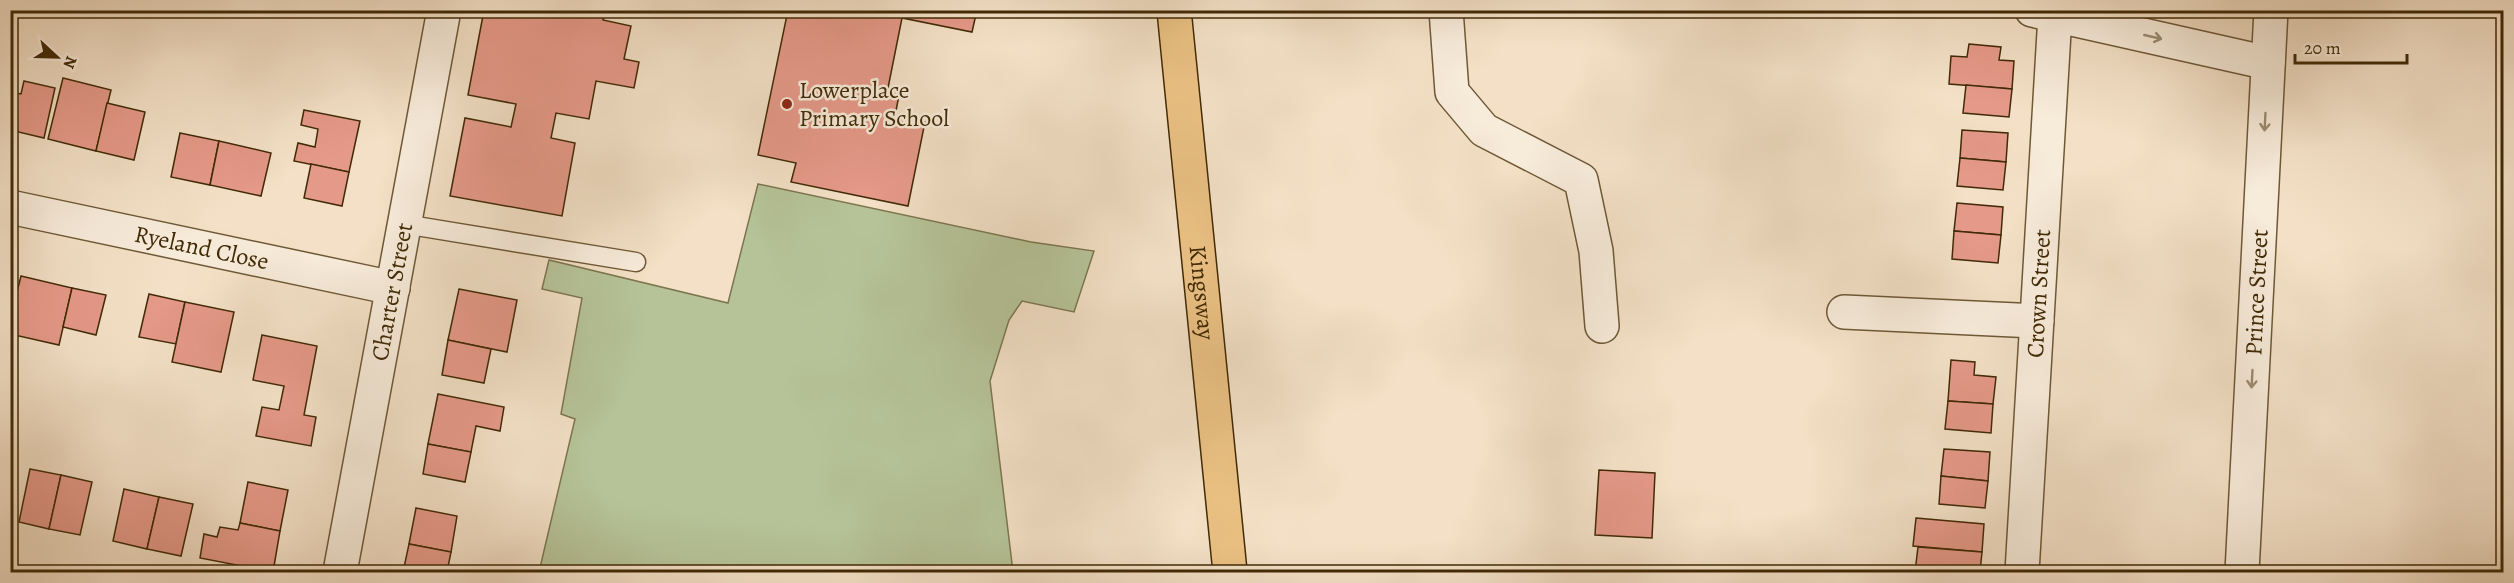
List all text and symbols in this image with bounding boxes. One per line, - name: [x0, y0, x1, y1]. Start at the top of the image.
- north arrow: [27, 27, 87, 87]
- scale bar: [2295, 27, 2408, 65]
- one-way arrow: [2142, 32, 2162, 43]
- text: 20 m: [2304, 36, 2341, 60]
- text: N: [57, 53, 82, 72]
- place label: Lowerplace Primary School: [799, 74, 949, 134]
- marker: Lowerplace Primary School: [780, 97, 794, 111]
- one-way arrow: [2260, 111, 2271, 131]
- street label: Ryeland Close: [132, 218, 272, 277]
- street label: Charter Street: [363, 220, 420, 363]
- street label: Crown Street: [2019, 228, 2058, 359]
- street label: Prince Street: [2237, 228, 2276, 356]
- street label: Kingsway: [1182, 244, 1223, 342]
- one-way arrow: [2247, 369, 2258, 389]

